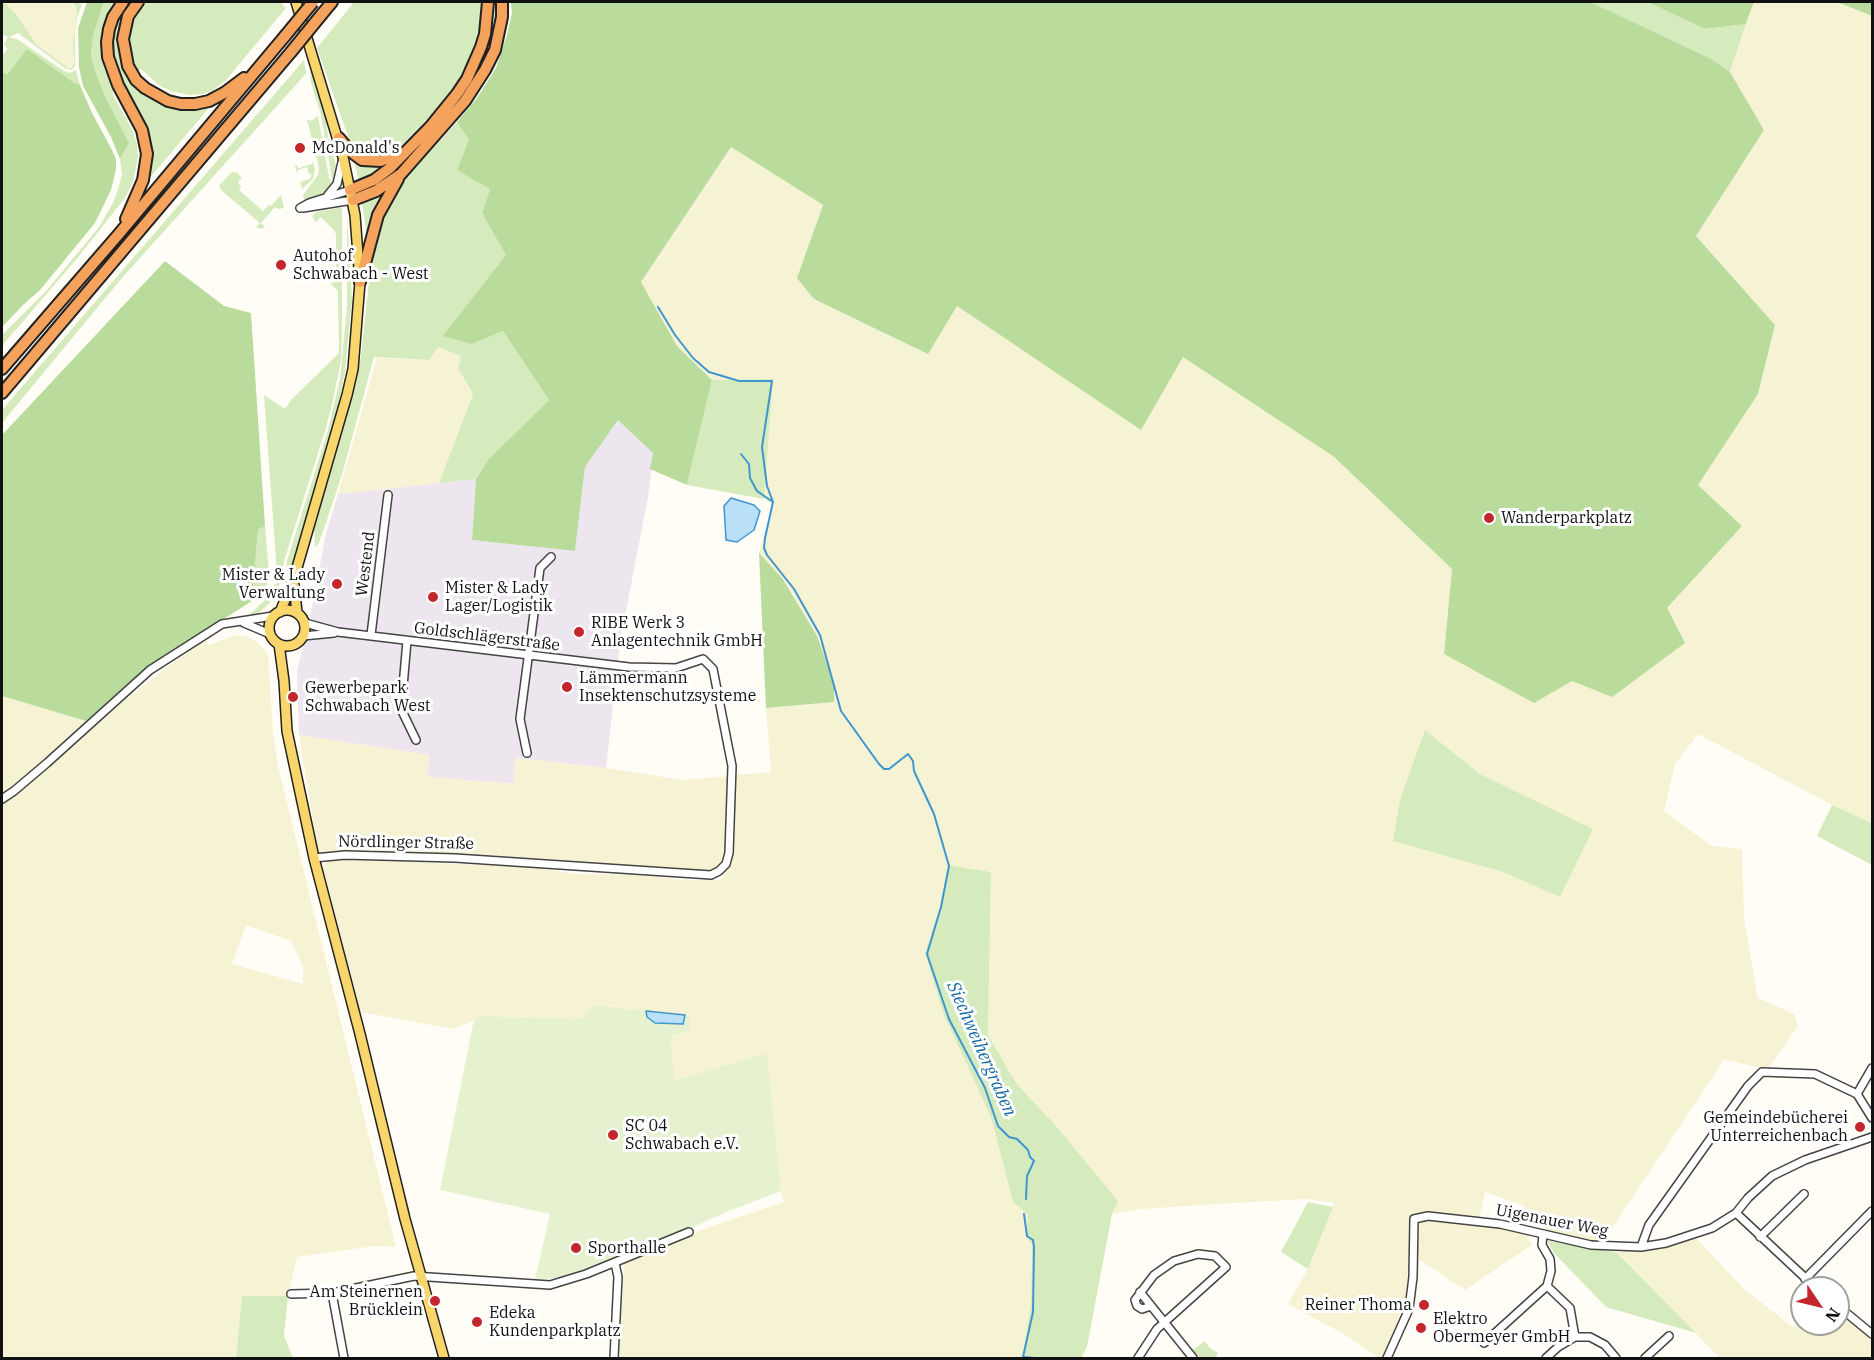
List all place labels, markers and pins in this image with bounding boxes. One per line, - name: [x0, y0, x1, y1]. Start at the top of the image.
- place label: McDonald's: [312, 138, 400, 158]
- marker: McDonald's: [293, 141, 307, 155]
- place label: Autohof Schwabach - West: [293, 246, 428, 284]
- marker: Autohof Schwabach - West: [274, 258, 288, 272]
- place label: Wanderparkplatz: [1501, 508, 1632, 528]
- marker: Wanderparkplatz: [1482, 511, 1496, 525]
- place label: Mister & Lady Verwaltung: [222, 565, 325, 603]
- marker: Mister & Lady Verwaltung: [330, 577, 344, 591]
- place label: Mister & Lady Lager/Logistik: [445, 578, 553, 616]
- marker: Mister & Lady Lager/Logistik: [426, 590, 440, 604]
- place label: RIBE Werk 3 Anlagentechnik GmbH: [591, 613, 763, 651]
- marker: RIBE Werk 3 Anlagentechnik GmbH: [572, 625, 586, 639]
- place label: Lämmermann Insektenschutzsysteme: [579, 668, 756, 706]
- place label: Gewerbepark Schwabach West: [305, 678, 430, 716]
- marker: Lämmermann Insektenschutzsysteme: [560, 680, 574, 694]
- marker: Gewerbepark Schwabach West: [286, 690, 300, 704]
- place label: Gemeindebücherei Unterreichenbach: [1704, 1108, 1848, 1146]
- place label: SC 04 Schwabach e.V.: [625, 1116, 739, 1154]
- marker: Gemeindebücherei Unterreichenbach: [1853, 1120, 1867, 1134]
- marker: SC 04 Schwabach e.V.: [606, 1128, 620, 1142]
- place label: Sporthalle: [588, 1238, 666, 1258]
- marker: Sporthalle: [569, 1241, 583, 1255]
- place label: Am Steinernen Brücklein: [309, 1282, 423, 1320]
- marker: Am Steinernen Brücklein: [428, 1294, 442, 1308]
- place label: Reiner Thoma: [1305, 1295, 1412, 1315]
- marker: Reiner Thoma: [1417, 1298, 1431, 1312]
- place label: Edeka Kundenparkplatz: [489, 1303, 621, 1341]
- place label: Elektro Obermeyer GmbH: [1433, 1309, 1570, 1347]
- marker: Edeka Kundenparkplatz: [470, 1315, 484, 1329]
- marker: Elektro Obermeyer GmbH: [1414, 1321, 1428, 1335]

